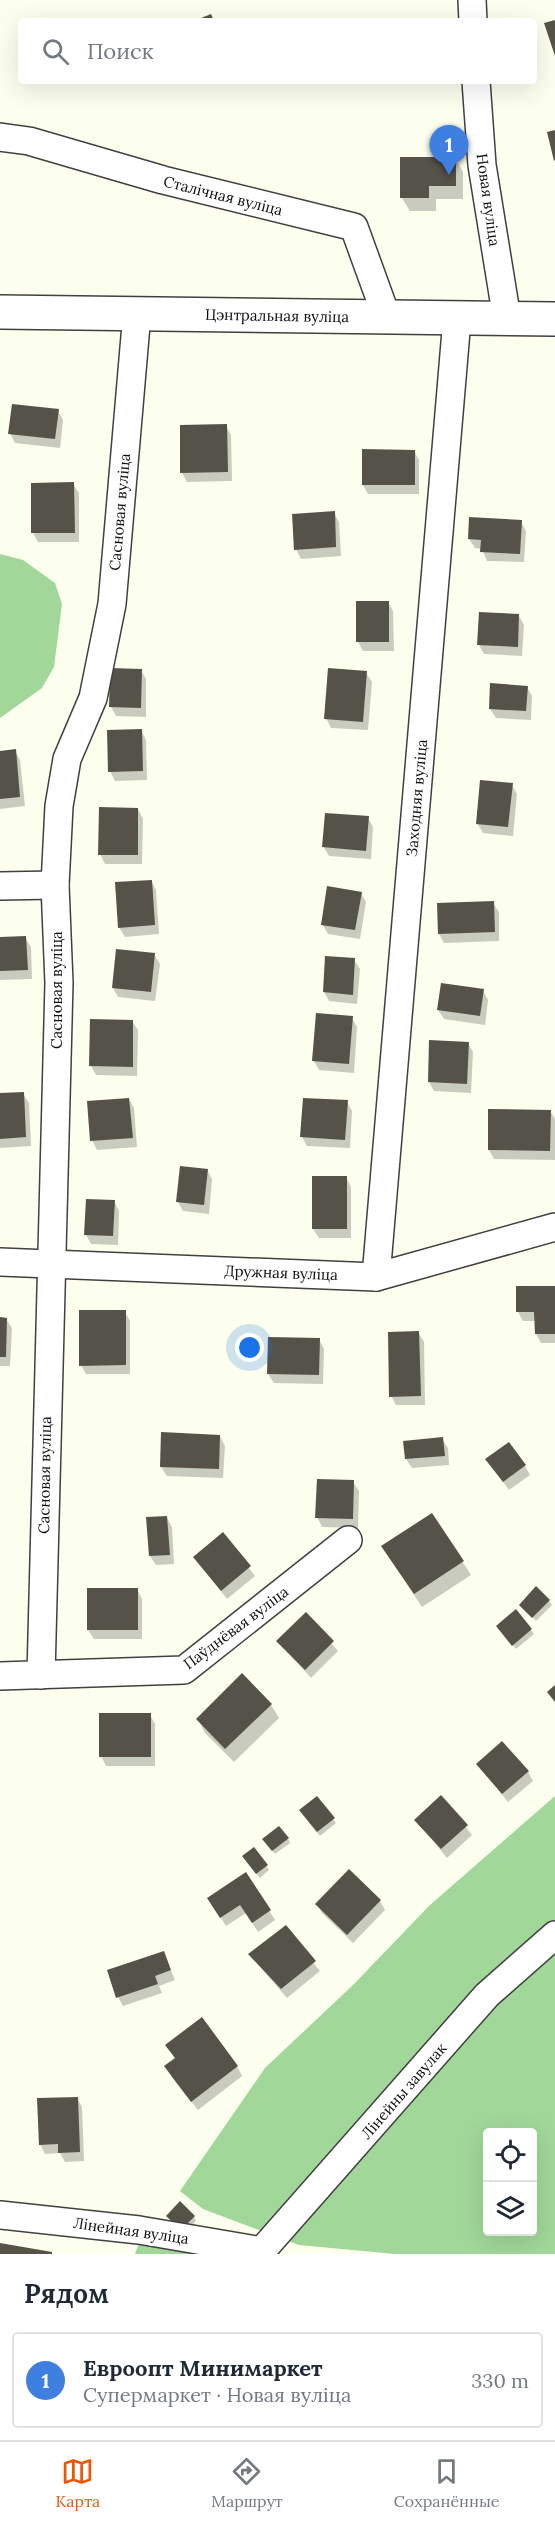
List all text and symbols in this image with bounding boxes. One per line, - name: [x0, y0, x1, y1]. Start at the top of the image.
- search box: [18, 18, 537, 84]
- icon: search: [39, 35, 72, 68]
- text: Поиск: [87, 37, 153, 65]
- pin: 1: [430, 126, 468, 175]
- street label: Новая вуліца: [473, 152, 504, 248]
- street label: Сталічная вуліца: [162, 172, 285, 220]
- street label: Цэнтральная вуліца: [205, 305, 349, 326]
- street label: Сасновая вуліца: [105, 452, 134, 571]
- street label: Заходняя вуліца: [402, 738, 431, 858]
- street label: Сасновая вуліца: [47, 931, 66, 1049]
- street label: Дружная вуліца: [224, 1261, 338, 1284]
- your location: [235, 1333, 264, 1362]
- street label: Сасновая вуліца: [34, 1416, 55, 1534]
- street label: Паўднёвая вуліца: [179, 1582, 292, 1673]
- street label: Лінейны завулак: [357, 2039, 450, 2143]
- map controls: [483, 2128, 537, 2236]
- button: locate: [483, 2128, 537, 2182]
- button: layers: [483, 2182, 537, 2236]
- street label: Лінейная вуліца: [72, 2213, 190, 2248]
- text: Рядом: [24, 2277, 109, 2310]
- text: Евроопт Минимаркет: [83, 2354, 323, 2382]
- text: 1: [41, 2368, 50, 2393]
- text: 330 m: [471, 2368, 529, 2393]
- text: Супермаркет · Новая вуліца: [83, 2382, 351, 2407]
- tab: Карта: [55, 2455, 100, 2511]
- tab: Маршрут: [211, 2455, 283, 2511]
- tab: Сохранённые: [394, 2455, 500, 2511]

